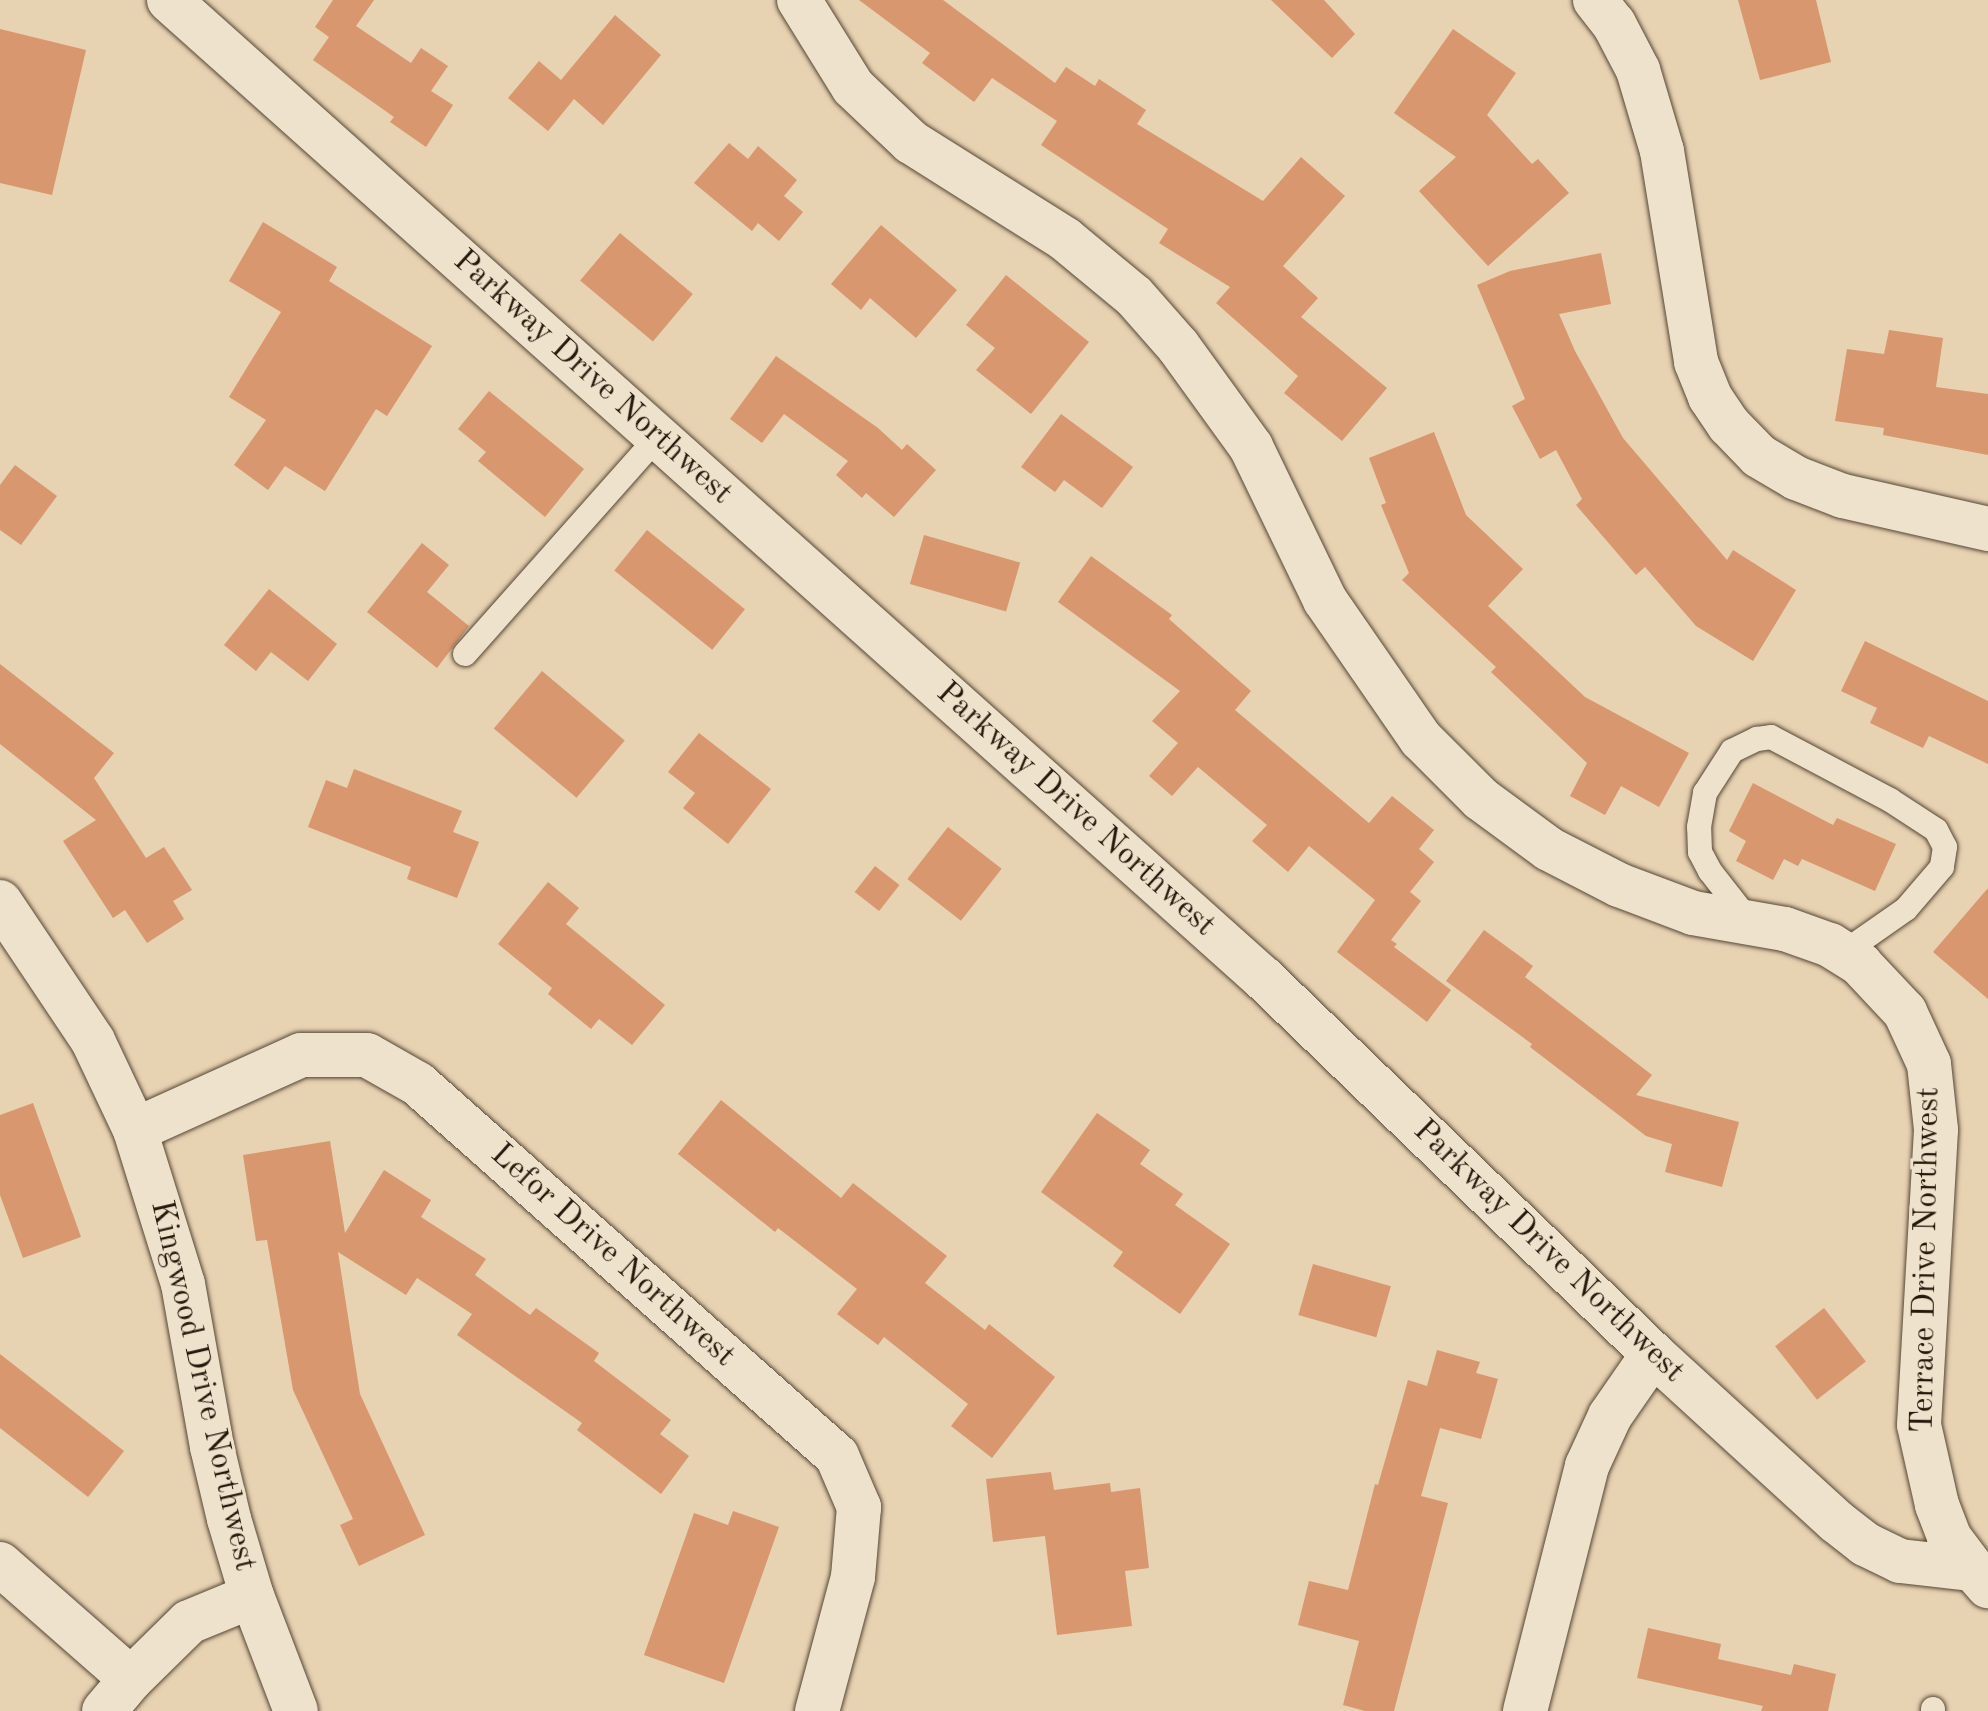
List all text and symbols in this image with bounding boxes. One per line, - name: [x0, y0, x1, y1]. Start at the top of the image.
- street label: Parkway Drive Northwest: [445, 243, 739, 513]
- street label: Parkway Drive Northwest: [928, 675, 1222, 945]
- street label: Terrace Drive Northwest: [1905, 1087, 1949, 1433]
- street label: Parkway Drive Northwest: [1404, 1112, 1692, 1392]
- street label: Lefor Drive Northwest: [482, 1136, 742, 1376]
- street label: Kingwood Drive Northwest: [141, 1197, 263, 1575]

